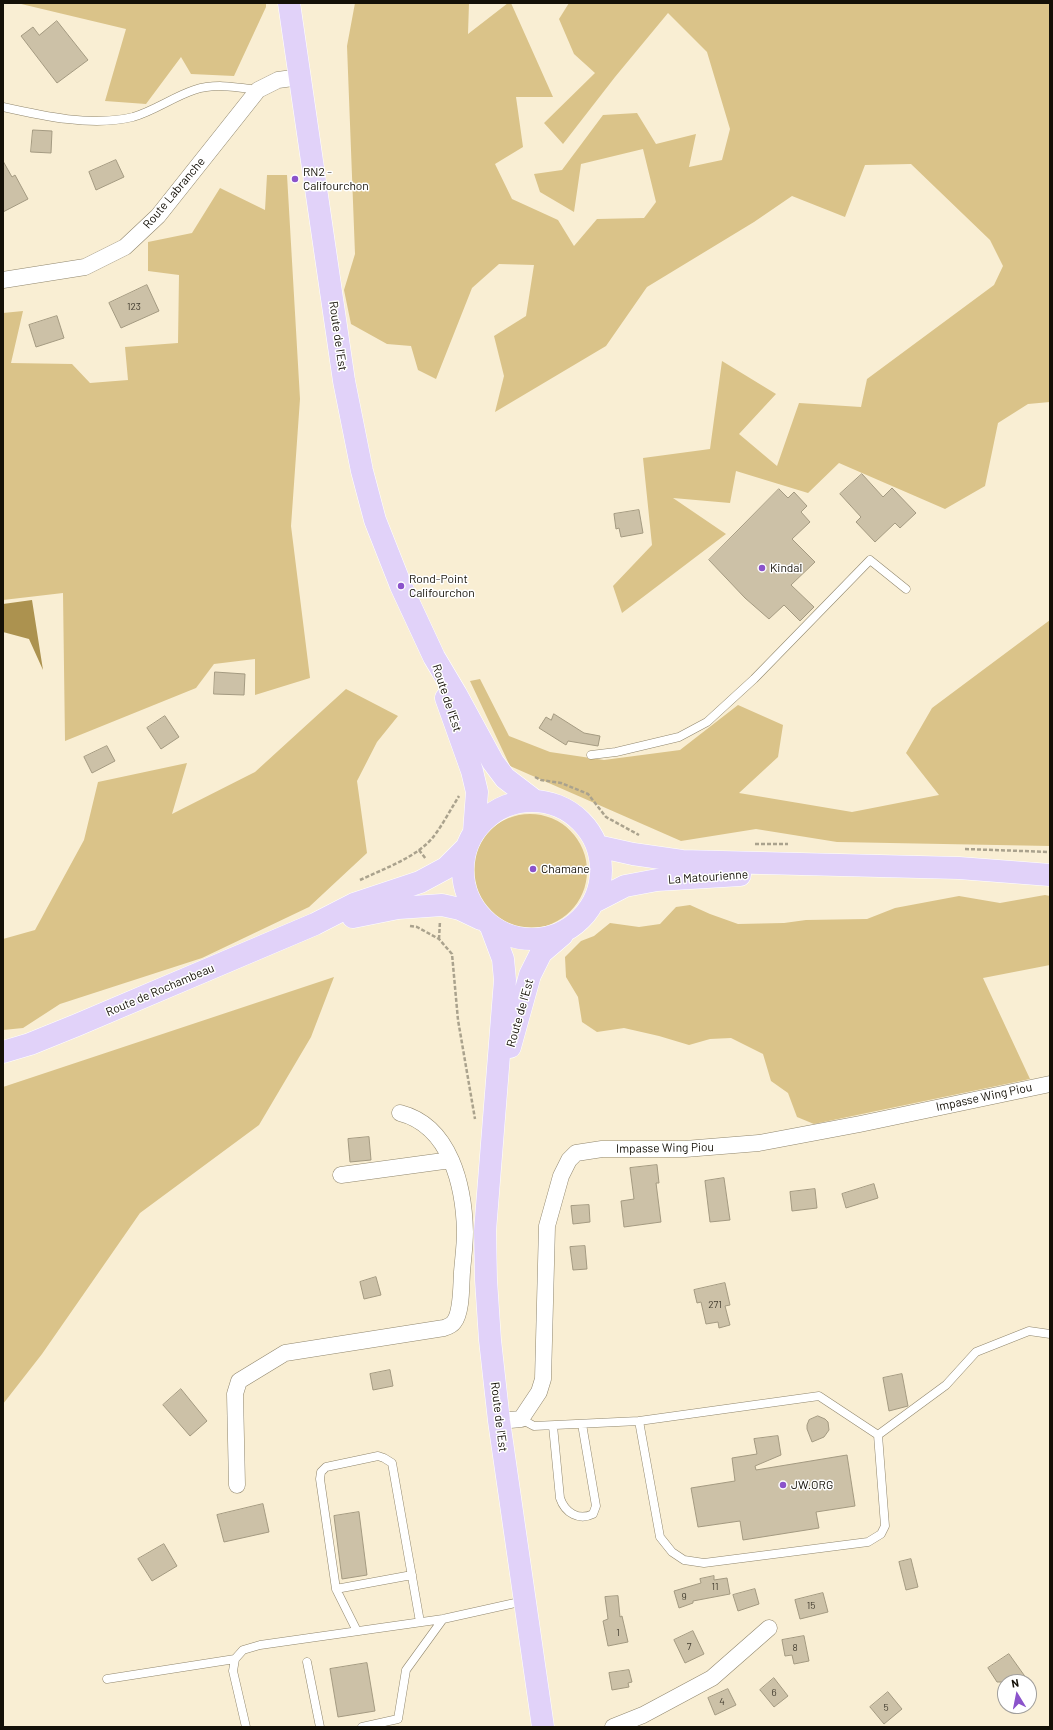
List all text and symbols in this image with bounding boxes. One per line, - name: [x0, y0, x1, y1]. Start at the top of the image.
- street label: Route Labranche: [140, 154, 208, 232]
- place label: RN2 - Califourchon: [303, 165, 369, 193]
- marker: RN2 - Califourchon: [290, 174, 300, 184]
- street label: Route de l'Est: [326, 300, 350, 372]
- house number: 123: [127, 301, 141, 313]
- place label: Kindal: [770, 561, 802, 575]
- marker: Kindal: [757, 563, 767, 573]
- place label: Rond-Point Califourchon: [409, 572, 475, 600]
- marker: Rond-Point Califourchon: [396, 581, 406, 591]
- street label: Route de l'Est: [429, 662, 465, 734]
- place label: Chamane: [541, 862, 590, 876]
- marker: Chamane: [528, 864, 538, 874]
- street label: La Matourienne: [667, 867, 749, 887]
- street label: Route de Rochambeau: [104, 961, 216, 1019]
- street label: Route de l'Est: [503, 977, 537, 1049]
- street label: Impasse Wing Piou: [935, 1080, 1033, 1114]
- street label: Impasse Wing Piou: [616, 1140, 714, 1156]
- house number: 271: [708, 1299, 722, 1311]
- street label: Route de l'Est: [488, 1381, 510, 1453]
- place label: JW.ORG: [791, 1478, 833, 1492]
- marker: JW.ORG: [778, 1480, 788, 1490]
- house number: 11: [711, 1581, 719, 1593]
- house number: 9: [681, 1591, 687, 1603]
- house number: 15: [807, 1600, 815, 1612]
- house number: 1: [616, 1627, 620, 1639]
- house number: 7: [687, 1641, 691, 1653]
- house number: 8: [792, 1642, 798, 1654]
- north arrow: [997, 1674, 1037, 1714]
- text: N: [1010, 1676, 1020, 1690]
- house number: 6: [771, 1687, 777, 1699]
- house number: 4: [719, 1696, 725, 1708]
- house number: 5: [883, 1702, 889, 1714]

